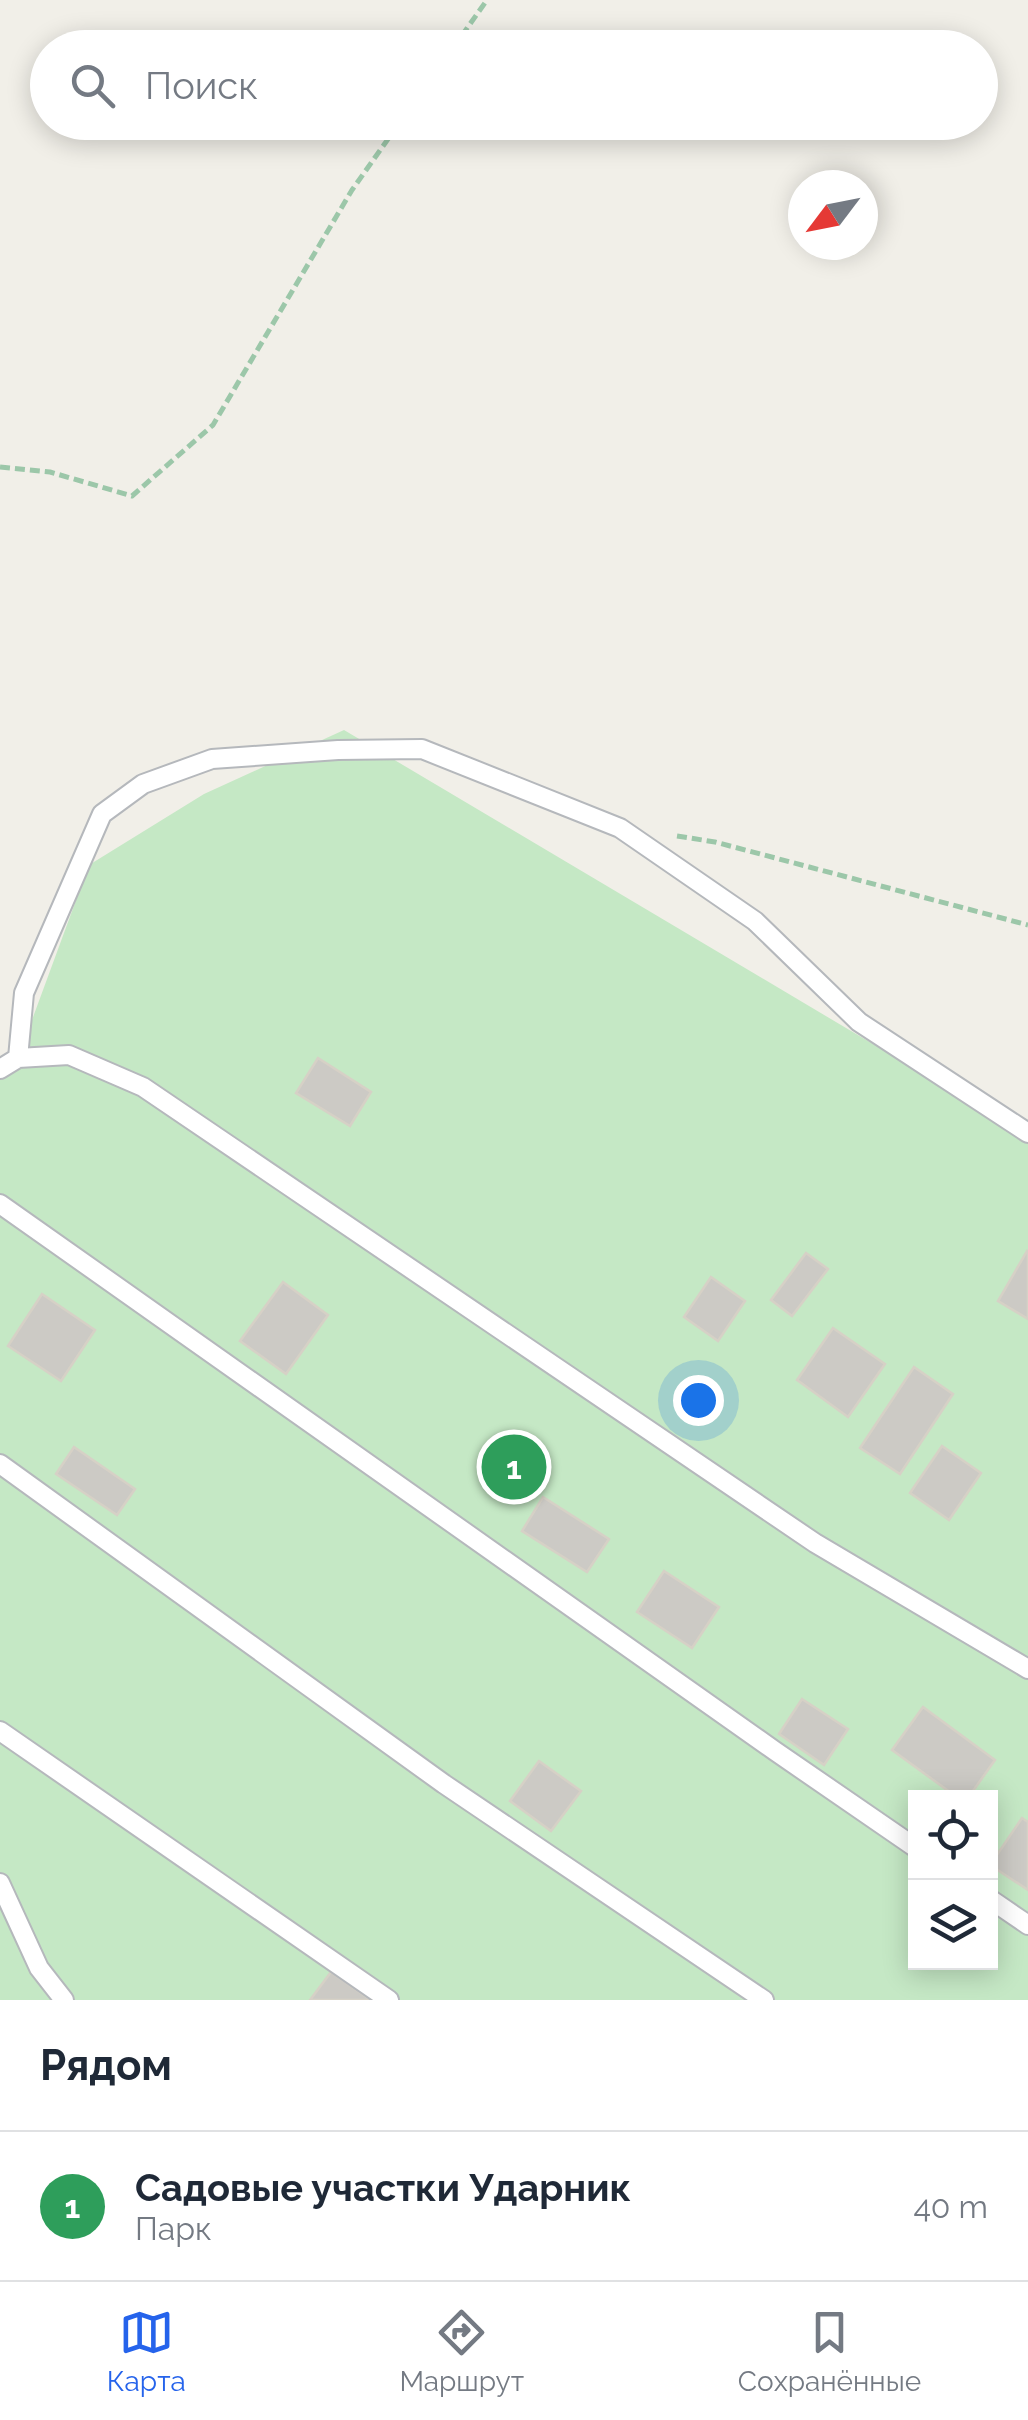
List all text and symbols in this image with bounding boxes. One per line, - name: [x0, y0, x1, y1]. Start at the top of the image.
- search box: [30, 30, 998, 140]
- icon: search: [65, 58, 120, 113]
- text: Поиск: [145, 63, 258, 108]
- north arrow: [788, 170, 878, 260]
- your location: [673, 1375, 724, 1426]
- pin: 1: [482, 1430, 546, 1504]
- map controls: [908, 1790, 998, 1970]
- button: locate: [908, 1790, 998, 1880]
- button: layers: [908, 1880, 998, 1970]
- text: Рядом: [40, 2041, 172, 2090]
- text: Садовые участки Ударник: [135, 2165, 631, 2210]
- text: 1: [65, 2188, 80, 2225]
- text: 40 m: [913, 2188, 988, 2225]
- text: Парк: [135, 2210, 212, 2247]
- tab: Карта: [107, 2305, 186, 2398]
- tab: Маршрут: [399, 2305, 524, 2398]
- tab: Сохранённые: [738, 2305, 921, 2398]

